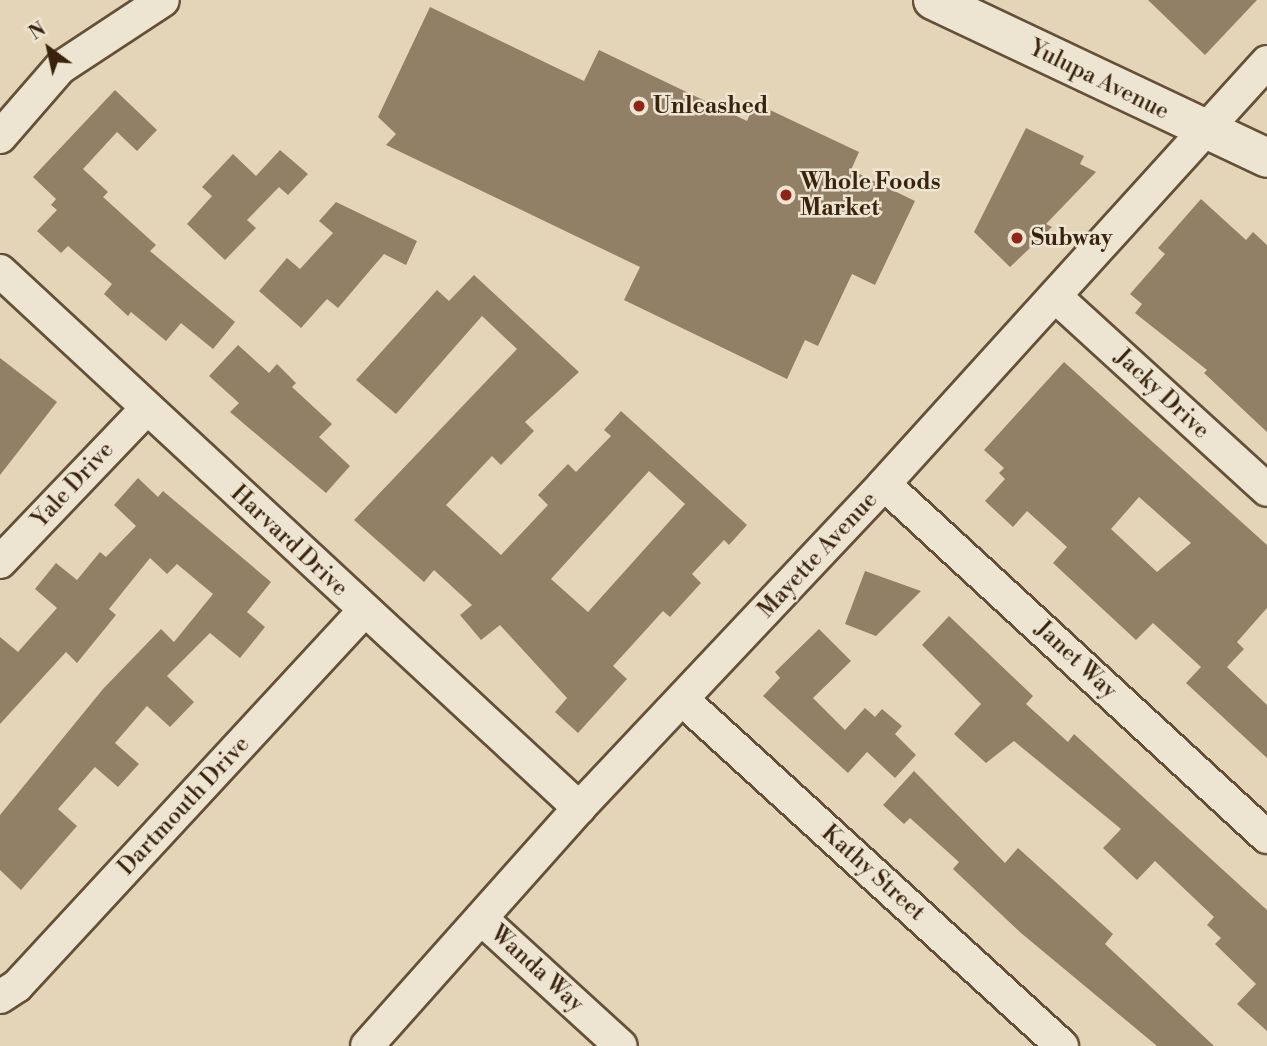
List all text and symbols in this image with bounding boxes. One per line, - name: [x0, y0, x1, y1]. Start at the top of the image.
- north arrow: [14, 14, 84, 84]
- text: N: [25, 17, 50, 46]
- street label: Yulupa Avenue: [1025, 34, 1173, 126]
- place label: Unleashed: [653, 92, 768, 120]
- marker: Unleashed: [631, 98, 647, 114]
- place label: Whole Foods Market: [800, 168, 941, 222]
- marker: Whole Foods Market: [778, 187, 794, 203]
- place label: Subway: [1031, 224, 1113, 252]
- marker: Subway: [1009, 230, 1025, 246]
- street label: Jacky Drive: [1109, 343, 1215, 445]
- street label: Yale Drive: [26, 436, 120, 534]
- street label: Harvard Drive: [225, 480, 353, 602]
- street label: Mayette Avenue: [753, 486, 883, 624]
- street label: Janet Way: [1029, 615, 1123, 705]
- street label: Dartmouth Drive: [113, 731, 255, 881]
- street label: Kathy Street: [816, 819, 930, 927]
- street label: Wanda Way: [485, 920, 589, 1018]

